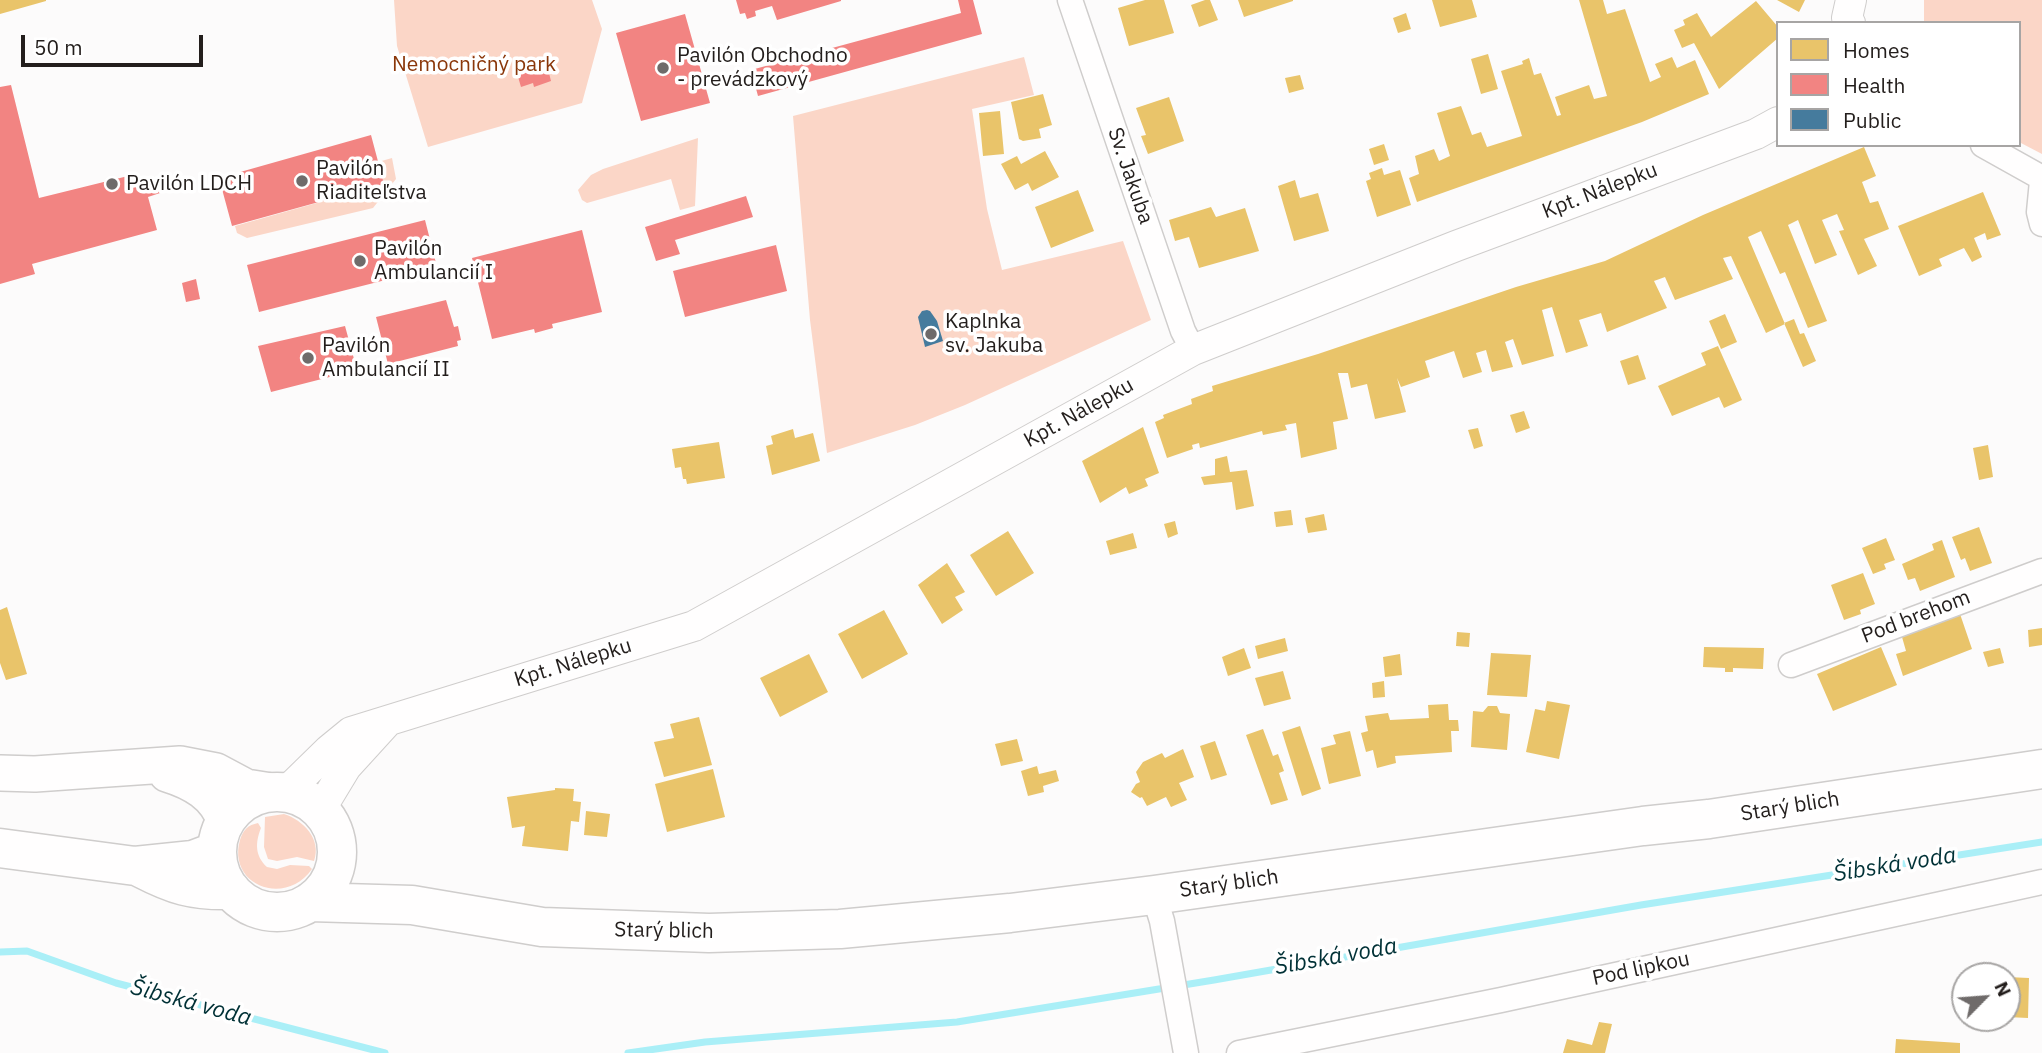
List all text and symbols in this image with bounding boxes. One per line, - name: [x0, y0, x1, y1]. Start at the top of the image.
- scale bar: [24, 21, 206, 65]
- legend: [1776, 21, 2021, 147]
- text: 50 m: [34, 33, 83, 61]
- text: Homes: [1843, 36, 1910, 64]
- place label: Pavilón Obchodno - prevádzkový: [677, 43, 848, 93]
- park label: Nemocničný park: [392, 52, 556, 78]
- marker: Pavilón Obchodno - prevádzkový: [655, 60, 671, 76]
- text: Health: [1843, 71, 1906, 99]
- text: Public: [1843, 106, 1901, 134]
- street label: Sv. Jakuba: [1102, 124, 1158, 228]
- place label: Pavilón Riaditeľstva: [316, 156, 427, 206]
- street label: Kpt. Nálepku: [1539, 157, 1661, 225]
- place label: Pavilón LDCH: [126, 171, 252, 197]
- marker: Pavilón Riaditeľstva: [294, 173, 310, 189]
- marker: Pavilón LDCH: [104, 176, 120, 192]
- place label: Pavilón Ambulancií I: [374, 236, 493, 286]
- marker: Pavilón Ambulancií I: [352, 253, 368, 269]
- place label: Kaplnka sv. Jakuba: [945, 309, 1043, 359]
- marker: Kaplnka sv. Jakuba: [923, 326, 939, 342]
- place label: Pavilón Ambulancií II: [322, 333, 450, 383]
- marker: Pavilón Ambulancií II: [300, 350, 316, 366]
- street label: Kpt. Nálepku: [1020, 373, 1138, 453]
- street label: Pod brehom: [1858, 585, 1974, 649]
- street label: Kpt. Nálepku: [511, 633, 635, 693]
- street label: Starý blich: [1739, 787, 1841, 827]
- water label: Šibská voda: [1832, 842, 1958, 888]
- street label: Starý blich: [1178, 865, 1280, 903]
- street label: Starý blich: [614, 918, 714, 944]
- water label: Šibská voda: [1273, 933, 1399, 981]
- street label: Pod lipkou: [1590, 946, 1692, 992]
- north arrow: [1951, 962, 2021, 1032]
- water label: Šibská voda: [127, 974, 255, 1032]
- text: N: [1989, 978, 2017, 1000]

